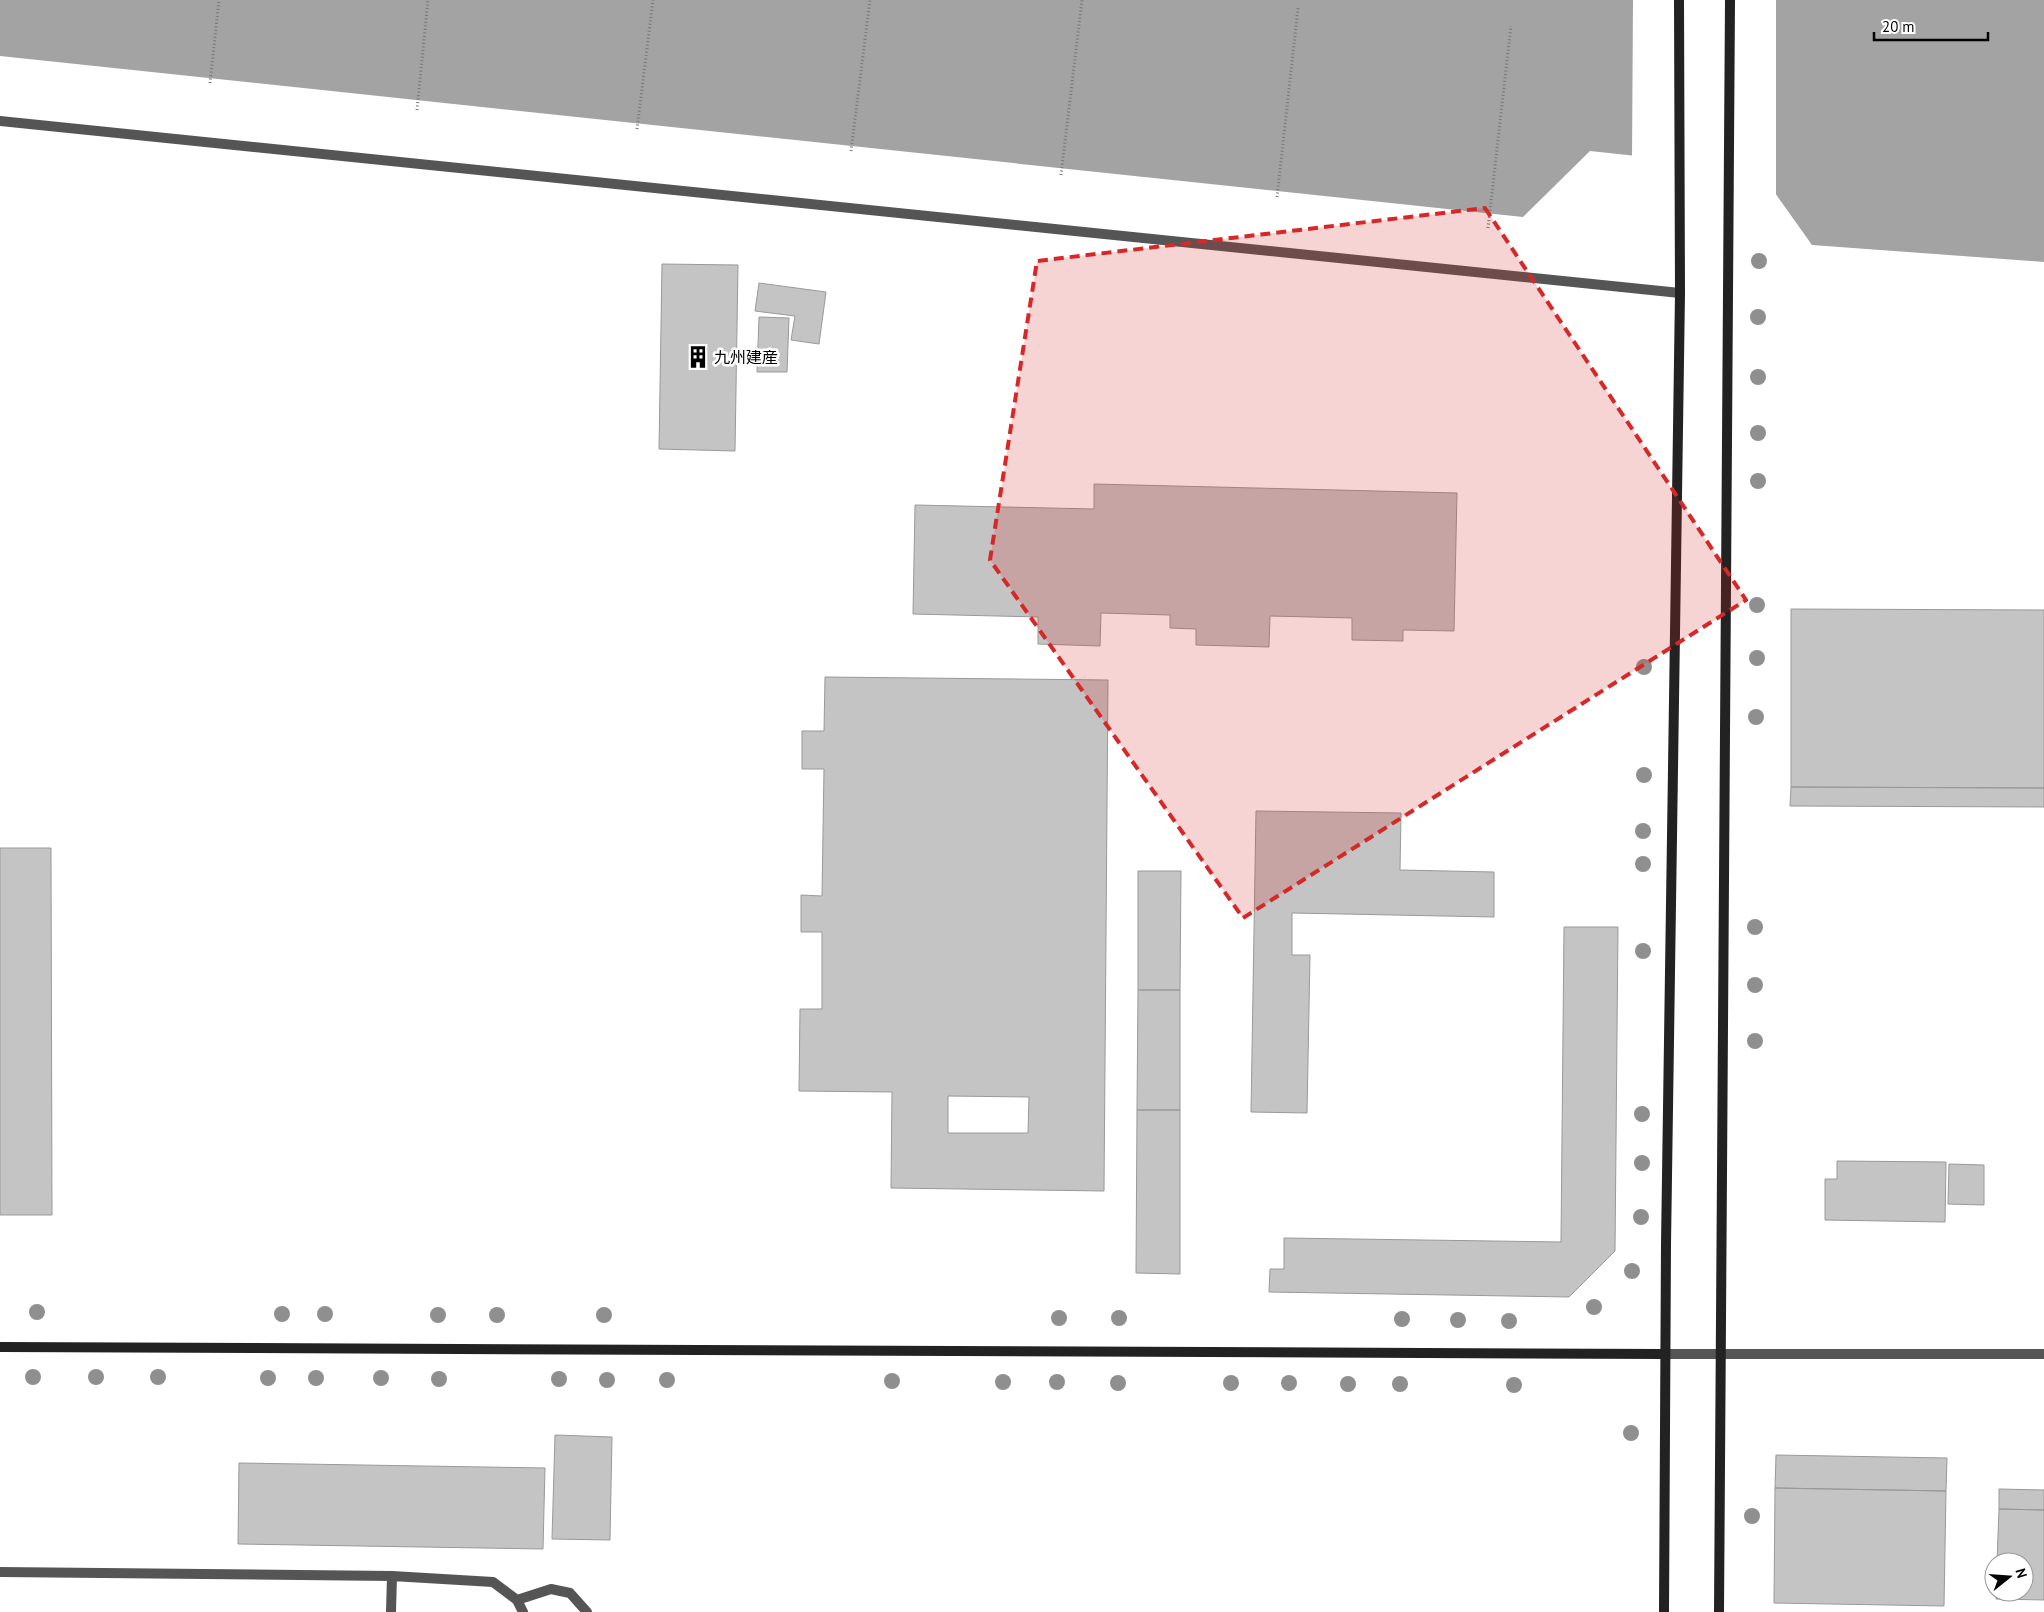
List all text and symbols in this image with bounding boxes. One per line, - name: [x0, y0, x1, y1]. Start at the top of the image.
- scale bar: [1874, 10, 1988, 42]
- text: 20 m: [1882, 17, 1915, 36]
- building icon: 九州建産: [685, 344, 711, 370]
- place label: 九州建産: [714, 347, 778, 367]
- north arrow: [1984, 1552, 2034, 1602]
- text: N: [2011, 1566, 2031, 1580]

